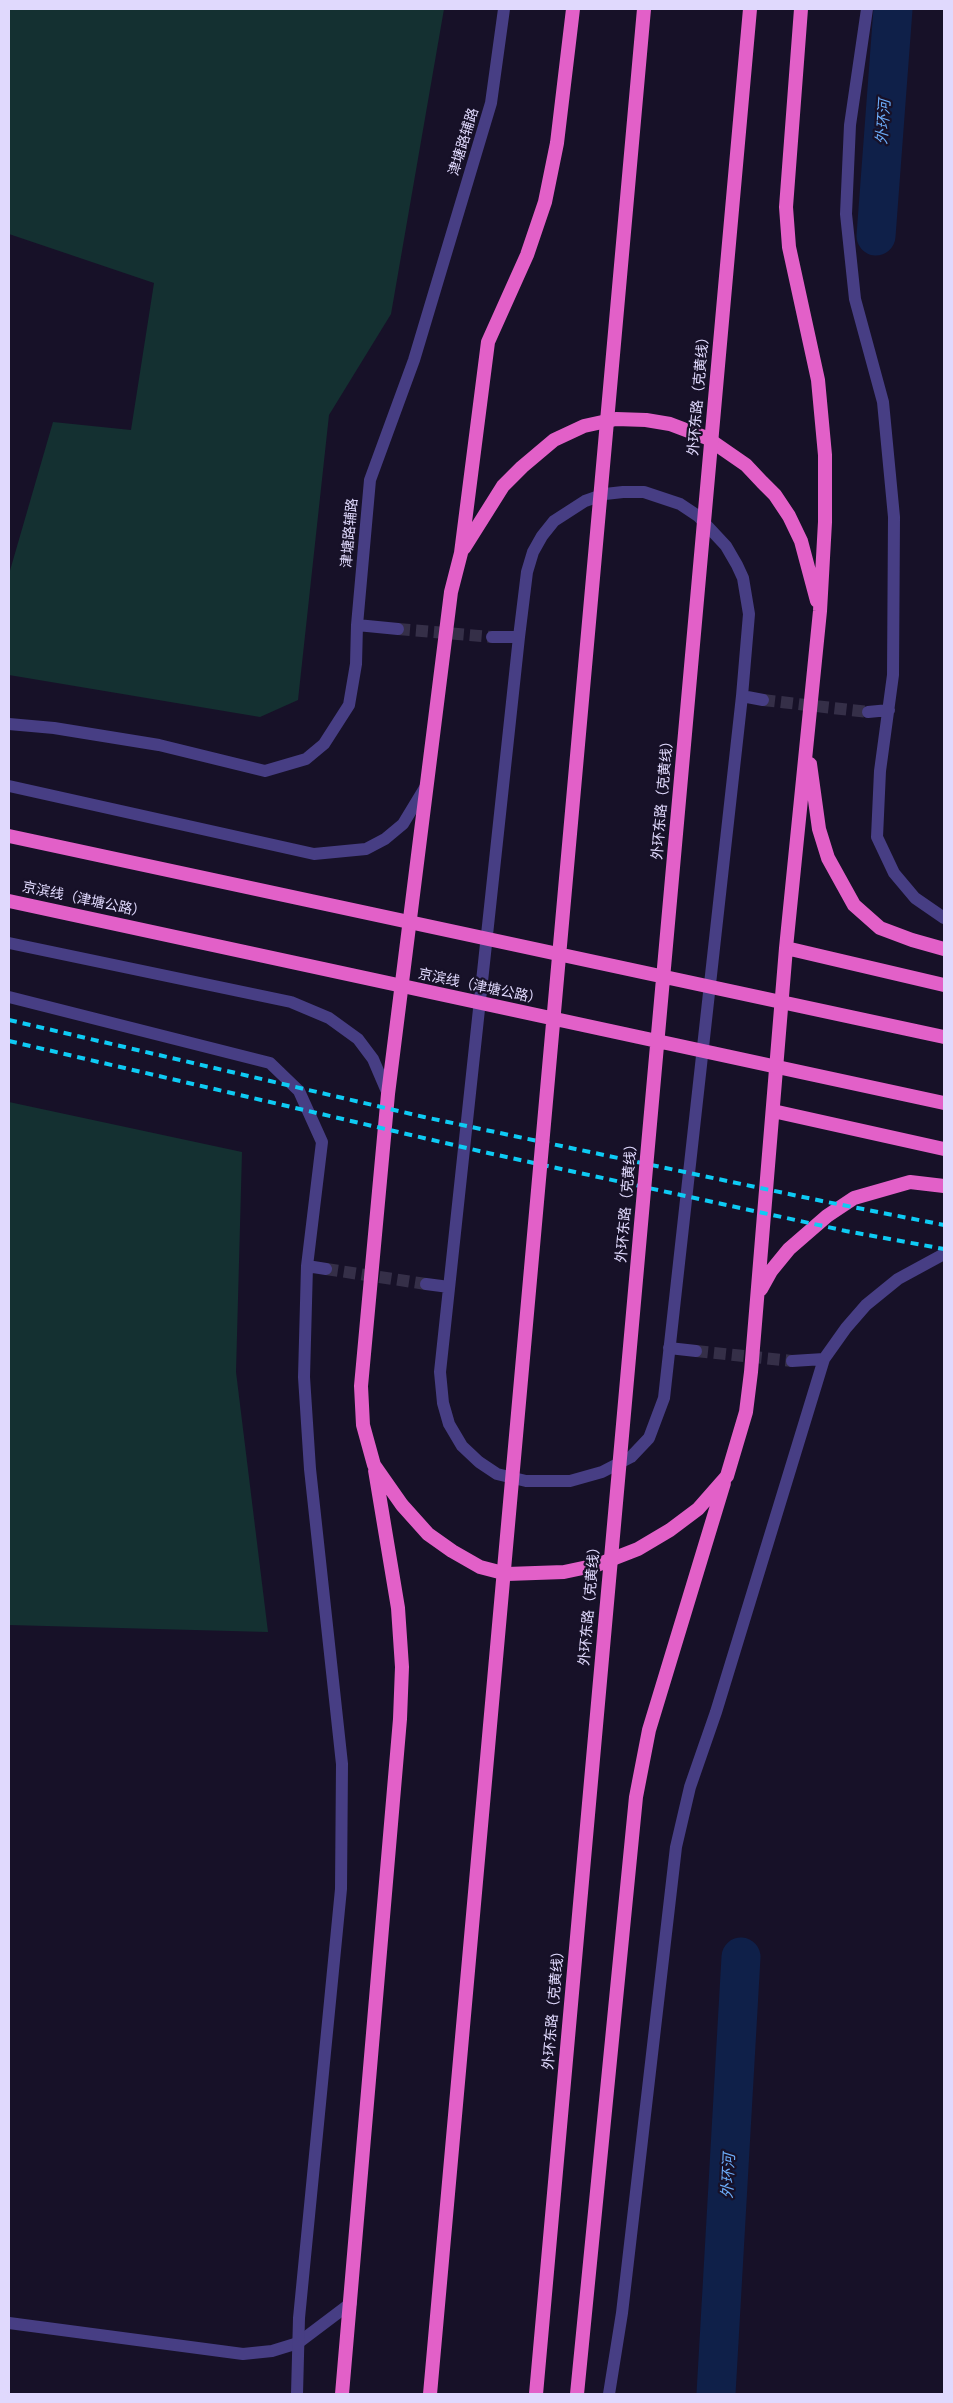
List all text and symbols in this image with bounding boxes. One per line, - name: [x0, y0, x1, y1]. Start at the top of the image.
- water label: 外环河: [873, 99, 895, 145]
- street label: 津塘路辅路: [446, 106, 482, 178]
- street label: 外环东路（克黄线）: [685, 330, 713, 456]
- street label: 津塘路辅路: [339, 497, 361, 569]
- street label: 外环东路（克黄线）: [649, 734, 677, 860]
- street label: 京滨线（津塘公路）: [21, 879, 147, 921]
- street label: 京滨线（津塘公路）: [417, 966, 543, 1008]
- street label: 外环东路（克黄线）: [613, 1137, 641, 1263]
- street label: 外环东路（克黄线）: [576, 1540, 604, 1666]
- street label: 外环东路（克黄线）: [540, 1944, 568, 2070]
- water label: 外环河: [719, 2153, 739, 2199]

